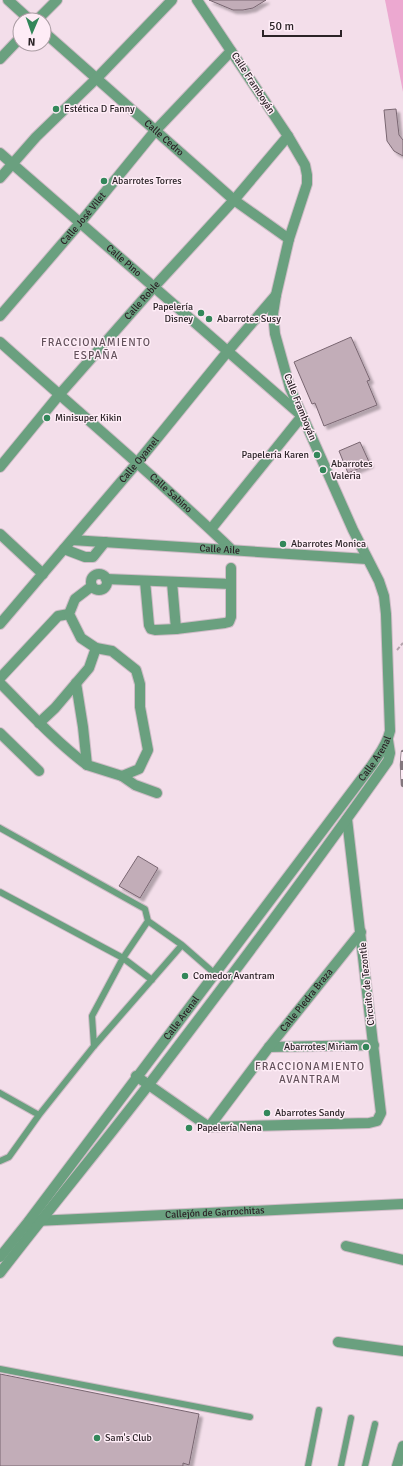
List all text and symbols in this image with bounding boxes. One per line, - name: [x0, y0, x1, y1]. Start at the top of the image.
- north arrow: [12, 12, 52, 52]
- scale bar: [263, 12, 341, 38]
- text: 50 m: [269, 19, 294, 34]
- text: N: [28, 35, 36, 48]
- street label: Calle Framboyán: [229, 50, 277, 116]
- place label: Estética D Fanny: [64, 103, 135, 115]
- marker: Estética D Fanny: [51, 104, 61, 114]
- street label: Calle Cedro: [142, 117, 186, 159]
- place label: Abarrotes Torres: [112, 175, 182, 187]
- marker: Abarrotes Torres: [99, 176, 109, 186]
- street label: Calle José Vilet: [58, 189, 109, 248]
- street label: Calle Pino: [104, 242, 144, 279]
- street label: Calle Roble: [122, 278, 163, 323]
- place label: Papelería Disney: [153, 301, 193, 325]
- marker: Papelería Disney: [196, 308, 206, 318]
- place label: Abarrotes Susy: [217, 313, 281, 325]
- marker: Abarrotes Susy: [204, 314, 214, 324]
- district label: FRACCIONAMIENTO ESPAÑA: [41, 336, 151, 362]
- street label: Calle Framboyán: [281, 372, 319, 442]
- place label: Minisuper Kikin: [55, 412, 122, 424]
- marker: Minisuper Kikin: [42, 413, 52, 423]
- street label: Calle Oyamel: [117, 435, 162, 486]
- place label: Papelería Karen: [242, 449, 309, 461]
- marker: Papelería Karen: [312, 450, 322, 460]
- place label: Abarrotes Valeria: [331, 458, 373, 482]
- marker: Abarrotes Valeria: [318, 465, 328, 475]
- street label: Calle Sabino: [147, 471, 195, 515]
- place label: Abarrotes Monica: [291, 538, 366, 550]
- marker: Abarrotes Monica: [278, 539, 288, 549]
- street label: Calle Aile: [199, 542, 240, 557]
- street label: Calle Arenal: [356, 734, 394, 784]
- street label: Circuito de Tezontle: [357, 942, 377, 1026]
- street label: Calle Piedra Braza: [278, 966, 335, 1034]
- place label: Comedor Avantram: [193, 970, 275, 982]
- marker: Comedor Avantram: [180, 971, 190, 981]
- street label: Calle Arenal: [161, 994, 202, 1043]
- place label: Abarrotes Miriam: [284, 1041, 358, 1053]
- marker: Abarrotes Miriam: [361, 1042, 371, 1052]
- district label: FRACCIONAMIENTO AVANTRAM: [255, 1060, 365, 1086]
- place label: Abarrotes Sandy: [275, 1107, 345, 1119]
- marker: Abarrotes Sandy: [262, 1108, 272, 1118]
- place label: Papelería Nena: [197, 1122, 262, 1134]
- marker: Papelería Nena: [184, 1123, 194, 1133]
- street label: Callejón de Garrochitas: [165, 1204, 265, 1221]
- place label: Sam's Club: [105, 1432, 152, 1444]
- marker: Sam's Club: [92, 1433, 102, 1443]

